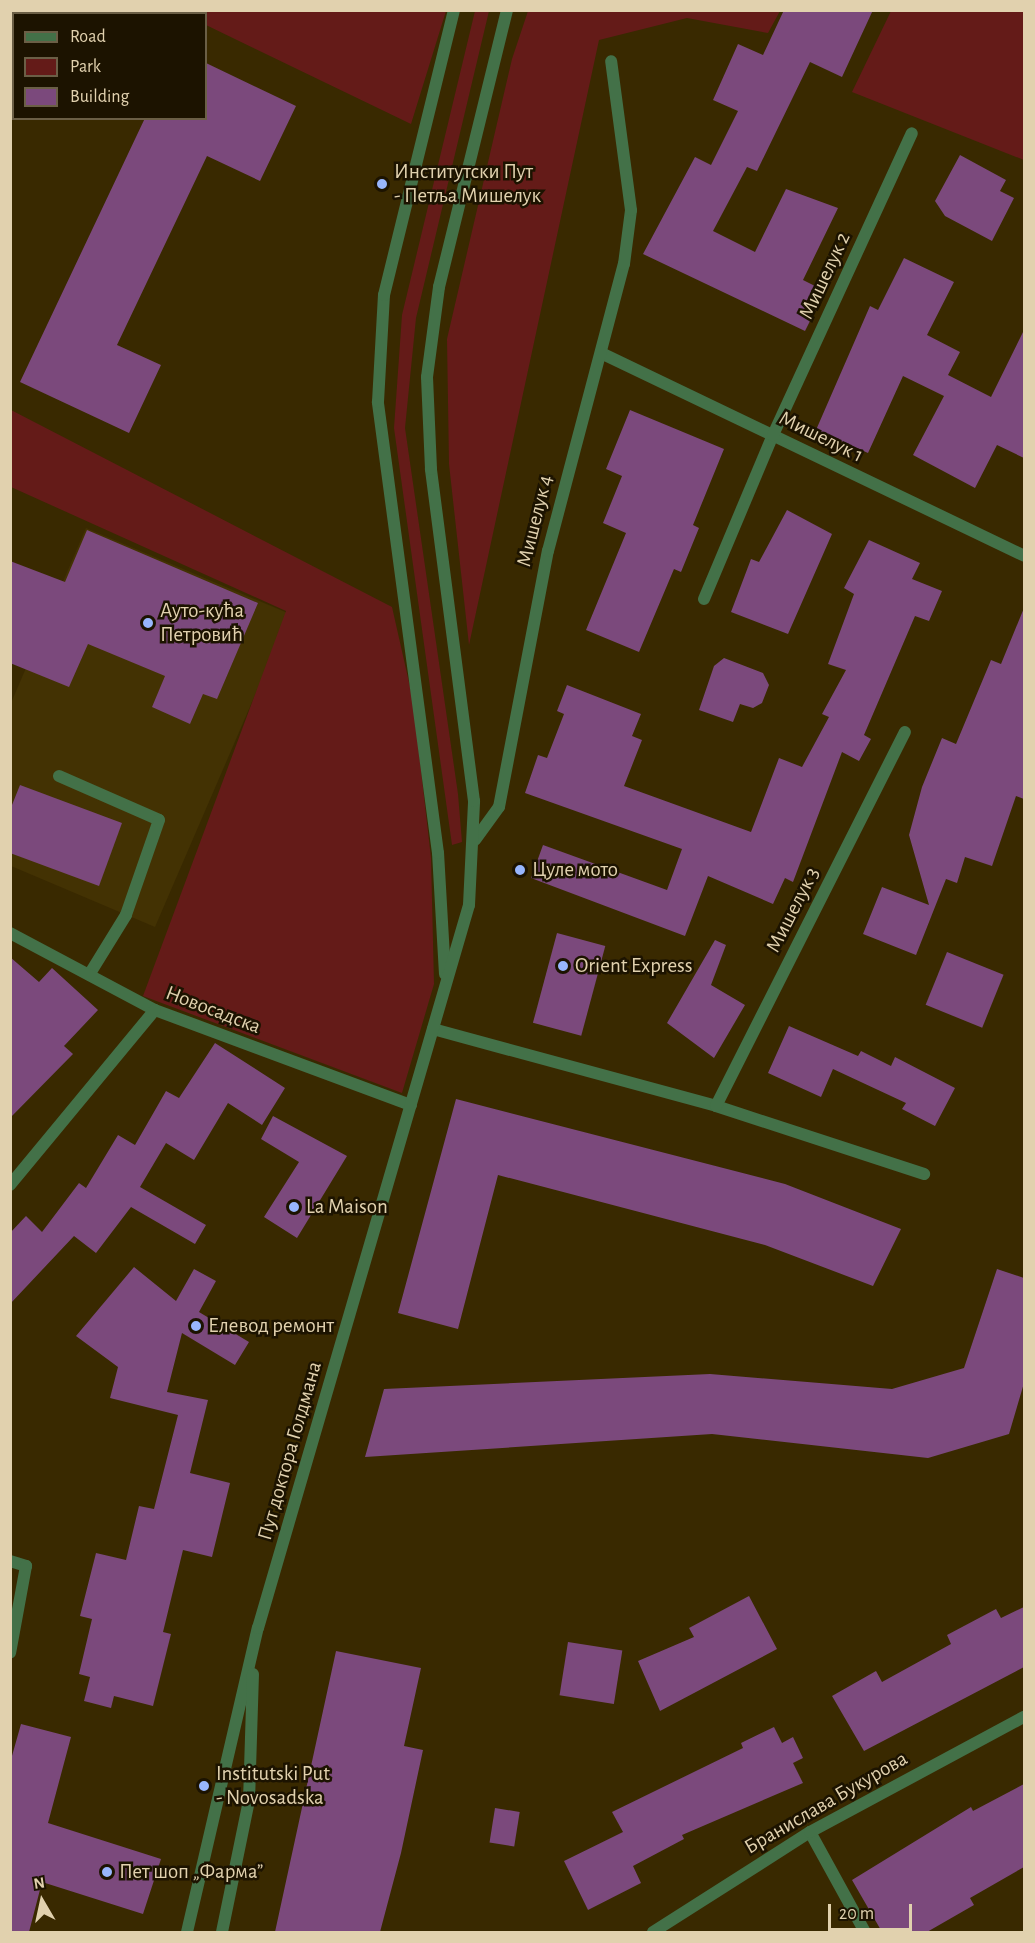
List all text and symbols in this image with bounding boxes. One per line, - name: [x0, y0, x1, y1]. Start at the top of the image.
- legend: [12, 12, 207, 120]
- text: Road: [70, 28, 106, 46]
- text: Park: [70, 58, 101, 76]
- text: Building: [70, 88, 129, 106]
- place label: Институтски Пут - Петља Мишелук: [394, 159, 541, 209]
- marker: Институтски Пут - Петља Мишелук: [375, 177, 389, 191]
- street label: Мишелук 2: [794, 228, 856, 324]
- street label: Мишелук 1: [775, 406, 867, 468]
- street label: Мишелук 4: [511, 472, 559, 570]
- place label: Ауто-кућа Петровић: [160, 598, 244, 648]
- marker: Ауто-кућа Петровић: [141, 616, 155, 630]
- place label: Цуле мото: [532, 857, 618, 883]
- marker: Цуле мото: [513, 863, 527, 877]
- street label: Мишелук 3: [761, 863, 825, 957]
- place label: Orient Express: [575, 953, 693, 979]
- marker: Orient Express: [556, 959, 570, 973]
- street label: Новосадска: [162, 980, 264, 1040]
- place label: La Maison: [306, 1194, 388, 1220]
- marker: La Maison: [287, 1200, 301, 1214]
- place label: Елевод ремонт: [208, 1313, 334, 1339]
- marker: Елевод ремонт: [189, 1319, 203, 1333]
- street label: Пут доктора Голдмана: [252, 1359, 328, 1543]
- street label: Бранислава Букурова: [740, 1746, 912, 1860]
- place label: Institutski Put - Novosadska: [216, 1761, 330, 1811]
- marker: Institutski Put - Novosadska: [197, 1779, 211, 1793]
- place label: Пет шоп „Фарма”: [119, 1859, 263, 1885]
- marker: Пет шоп „Фарма”: [100, 1865, 114, 1879]
- north arrow: [12, 1871, 72, 1931]
- text: N: [32, 1874, 46, 1892]
- scale bar: [831, 1892, 915, 1930]
- text: 20 m: [839, 1905, 874, 1923]

